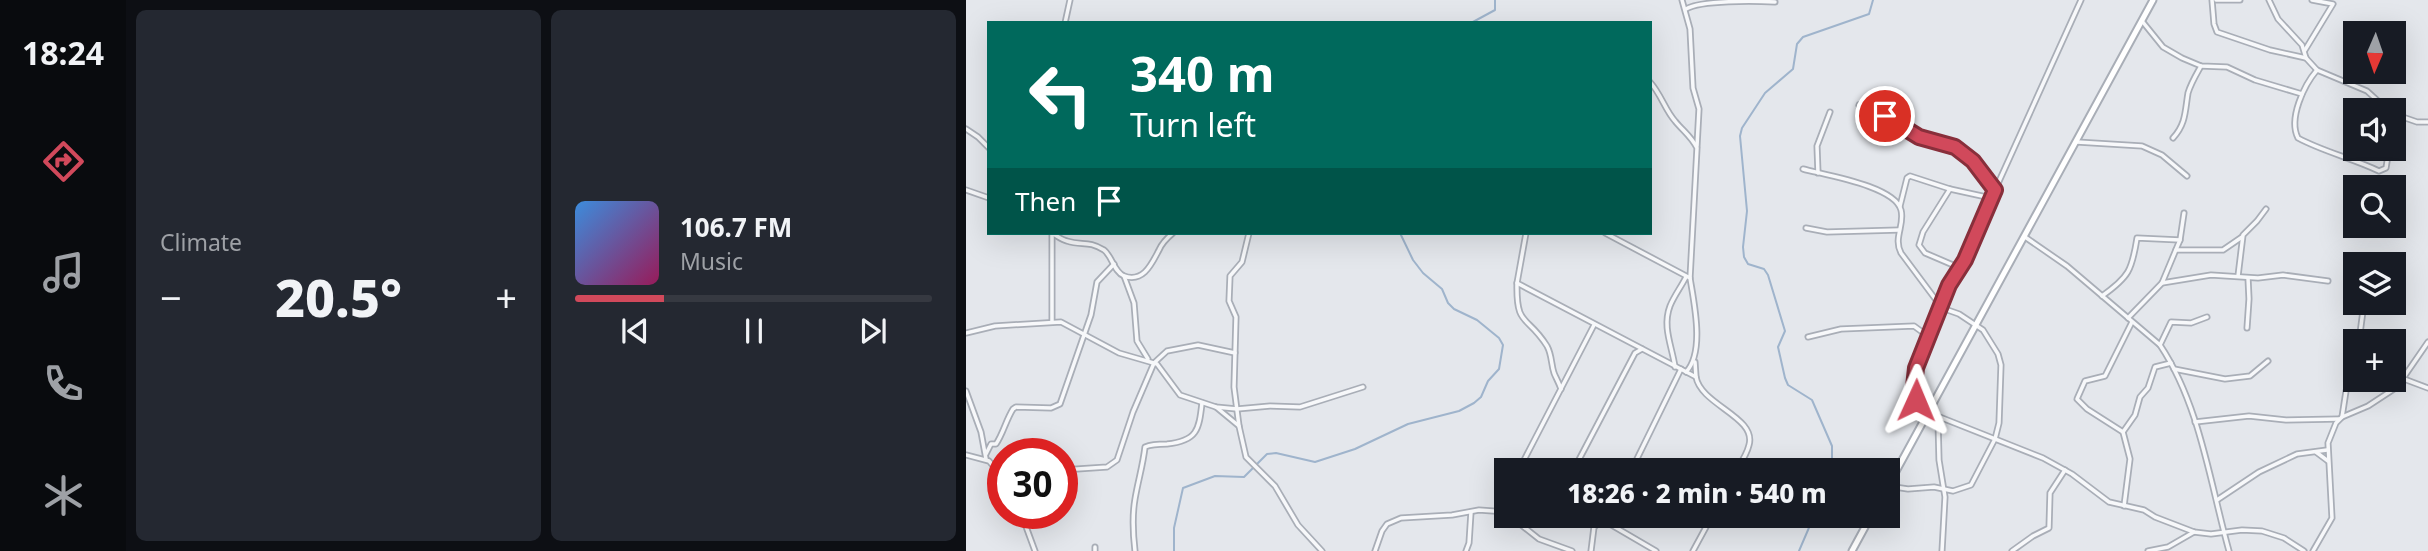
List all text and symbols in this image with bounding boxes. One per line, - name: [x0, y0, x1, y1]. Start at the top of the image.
- north arrow: [2343, 21, 2406, 84]
- map controls: [2343, 21, 2406, 392]
- text: 18:24: [22, 31, 104, 74]
- text: 340 m: [1130, 40, 1275, 106]
- icon: left: [1015, 49, 1106, 140]
- pin: [1855, 86, 1915, 146]
- icon: arrive: [1866, 97, 1904, 135]
- button: sound: [2343, 98, 2406, 161]
- text: Turn left: [1130, 103, 1256, 146]
- icon: directions: [39, 137, 88, 186]
- button: search: [2343, 175, 2406, 238]
- icon: arrive: [1090, 182, 1128, 220]
- text: Then: [1015, 183, 1076, 219]
- text: 106.7 FM: [680, 209, 792, 245]
- text: Climate: [160, 226, 242, 258]
- text: Music: [680, 245, 743, 277]
- icon: music: [39, 248, 88, 297]
- button: layers: [2343, 252, 2406, 315]
- text: 20.5°: [275, 261, 402, 332]
- text: −: [160, 271, 182, 323]
- text: +: [495, 271, 517, 323]
- icon: previous: [616, 312, 654, 350]
- icon: pause: [735, 312, 773, 350]
- icon: next: [854, 312, 892, 350]
- button: +: [2343, 329, 2406, 392]
- icon: phone: [39, 359, 88, 408]
- position arrow: [1879, 363, 1953, 437]
- speed limit sign: 30: [987, 438, 1078, 529]
- icon: climate: [39, 471, 88, 520]
- text: 18:26 · 2 min · 540 m: [1567, 475, 1827, 511]

